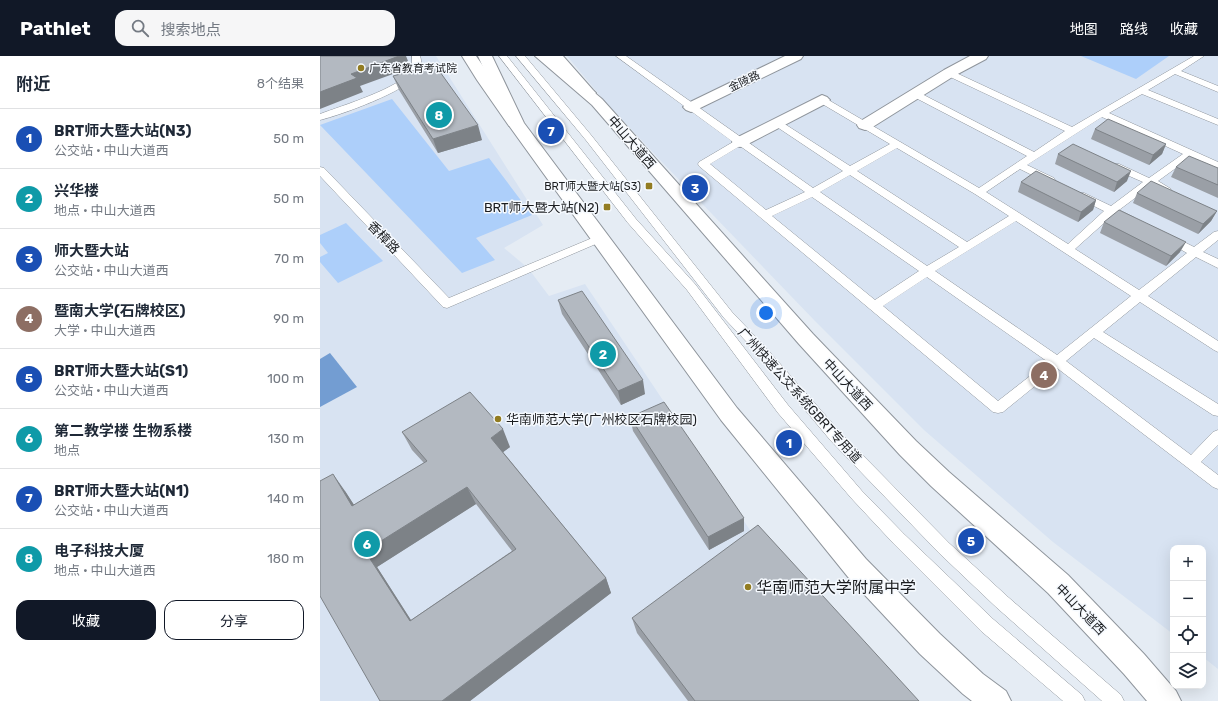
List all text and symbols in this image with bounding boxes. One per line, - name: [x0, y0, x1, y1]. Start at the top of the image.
- search box: [115, 10, 395, 46]
- text: Pathlet: [20, 17, 91, 40]
- icon: search: [129, 17, 151, 39]
- text: 搜索地点: [161, 21, 221, 39]
- text: 地图: [1070, 21, 1098, 38]
- text: 路线: [1120, 21, 1148, 38]
- text: 收藏: [1170, 21, 1198, 38]
- place label: 广东省教育考试院: [369, 62, 457, 75]
- marker: 广东省教育考试院: [356, 63, 366, 73]
- street label: 金陵路: [727, 68, 762, 95]
- text: 附近: [16, 74, 50, 94]
- text: 8个结果: [257, 76, 304, 91]
- pin: 8: [426, 100, 452, 130]
- street label: 中山大道西: [605, 113, 659, 172]
- pin: 7: [538, 116, 564, 146]
- text: BRT师大暨大站(N3): [54, 122, 191, 140]
- text: 1: [26, 131, 32, 146]
- text: 50 m: [273, 131, 304, 146]
- text: 公交站 · 中山大道西: [54, 143, 169, 158]
- pin: 3: [682, 173, 708, 203]
- place label: BRT师大暨大站(S3): [544, 180, 641, 193]
- marker: BRT师大暨大站(S3): [644, 181, 654, 191]
- text: 兴华楼: [54, 182, 99, 200]
- text: 2: [25, 191, 33, 206]
- text: 50 m: [273, 191, 304, 206]
- place label: BRT师大暨大站(N2): [484, 200, 599, 215]
- marker: BRT师大暨大站(N2): [602, 202, 612, 212]
- text: 地点 · 中山大道西: [54, 203, 156, 218]
- street label: 香樟路: [365, 218, 403, 257]
- text: 师大暨大站: [54, 242, 129, 260]
- text: 3: [25, 251, 33, 266]
- text: 70 m: [274, 251, 304, 266]
- text: 公交站 · 中山大道西: [54, 263, 169, 278]
- text: 暨南大学(石牌校区): [54, 302, 186, 320]
- your location: [756, 303, 776, 323]
- text: 4: [25, 311, 33, 326]
- text: 90 m: [273, 311, 304, 326]
- text: 大学 · 中山大道西: [54, 323, 156, 338]
- street label: 广州快速公交系统GBRT专用道: [735, 325, 864, 466]
- pin: 2: [590, 339, 616, 369]
- street label: 中山大道西: [820, 355, 875, 413]
- pin: 4: [1031, 360, 1057, 390]
- text: BRT师大暨大站(S1): [54, 362, 188, 380]
- text: 5: [25, 371, 33, 386]
- text: 100 m: [267, 371, 304, 386]
- text: 公交站 · 中山大道西: [54, 383, 169, 398]
- place label: 华南师范大学(广州校区石牌校园): [506, 412, 697, 427]
- marker: 华南师范大学(广州校区石牌校园): [493, 414, 503, 424]
- text: 第二教学楼 生物系楼: [54, 422, 192, 440]
- pin: 1: [776, 428, 802, 458]
- text: 6: [25, 431, 33, 446]
- text: 130 m: [268, 431, 304, 446]
- text: 地点: [54, 443, 80, 458]
- text: BRT师大暨大站(N1): [54, 482, 189, 500]
- text: 7: [25, 491, 33, 506]
- text: 140 m: [267, 491, 304, 506]
- text: 公交站 · 中山大道西: [54, 503, 169, 518]
- pin: 5: [958, 526, 984, 556]
- pin: 6: [354, 529, 380, 559]
- text: 电子科技大厦: [54, 542, 144, 560]
- map controls: [1170, 545, 1206, 689]
- button: +: [1170, 545, 1206, 581]
- text: 8: [25, 551, 33, 566]
- text: 180 m: [267, 551, 304, 566]
- text: 地点 · 中山大道西: [54, 563, 156, 578]
- place label: 华南师范大学附属中学: [756, 578, 916, 597]
- street label: 中山大道西: [1053, 581, 1109, 638]
- button: −: [1170, 581, 1206, 617]
- marker: 华南师范大学附属中学: [743, 582, 753, 592]
- button: 收藏: [16, 600, 156, 640]
- button: 分享: [164, 600, 304, 640]
- button: locate: [1170, 617, 1206, 653]
- button: layers: [1170, 653, 1206, 689]

